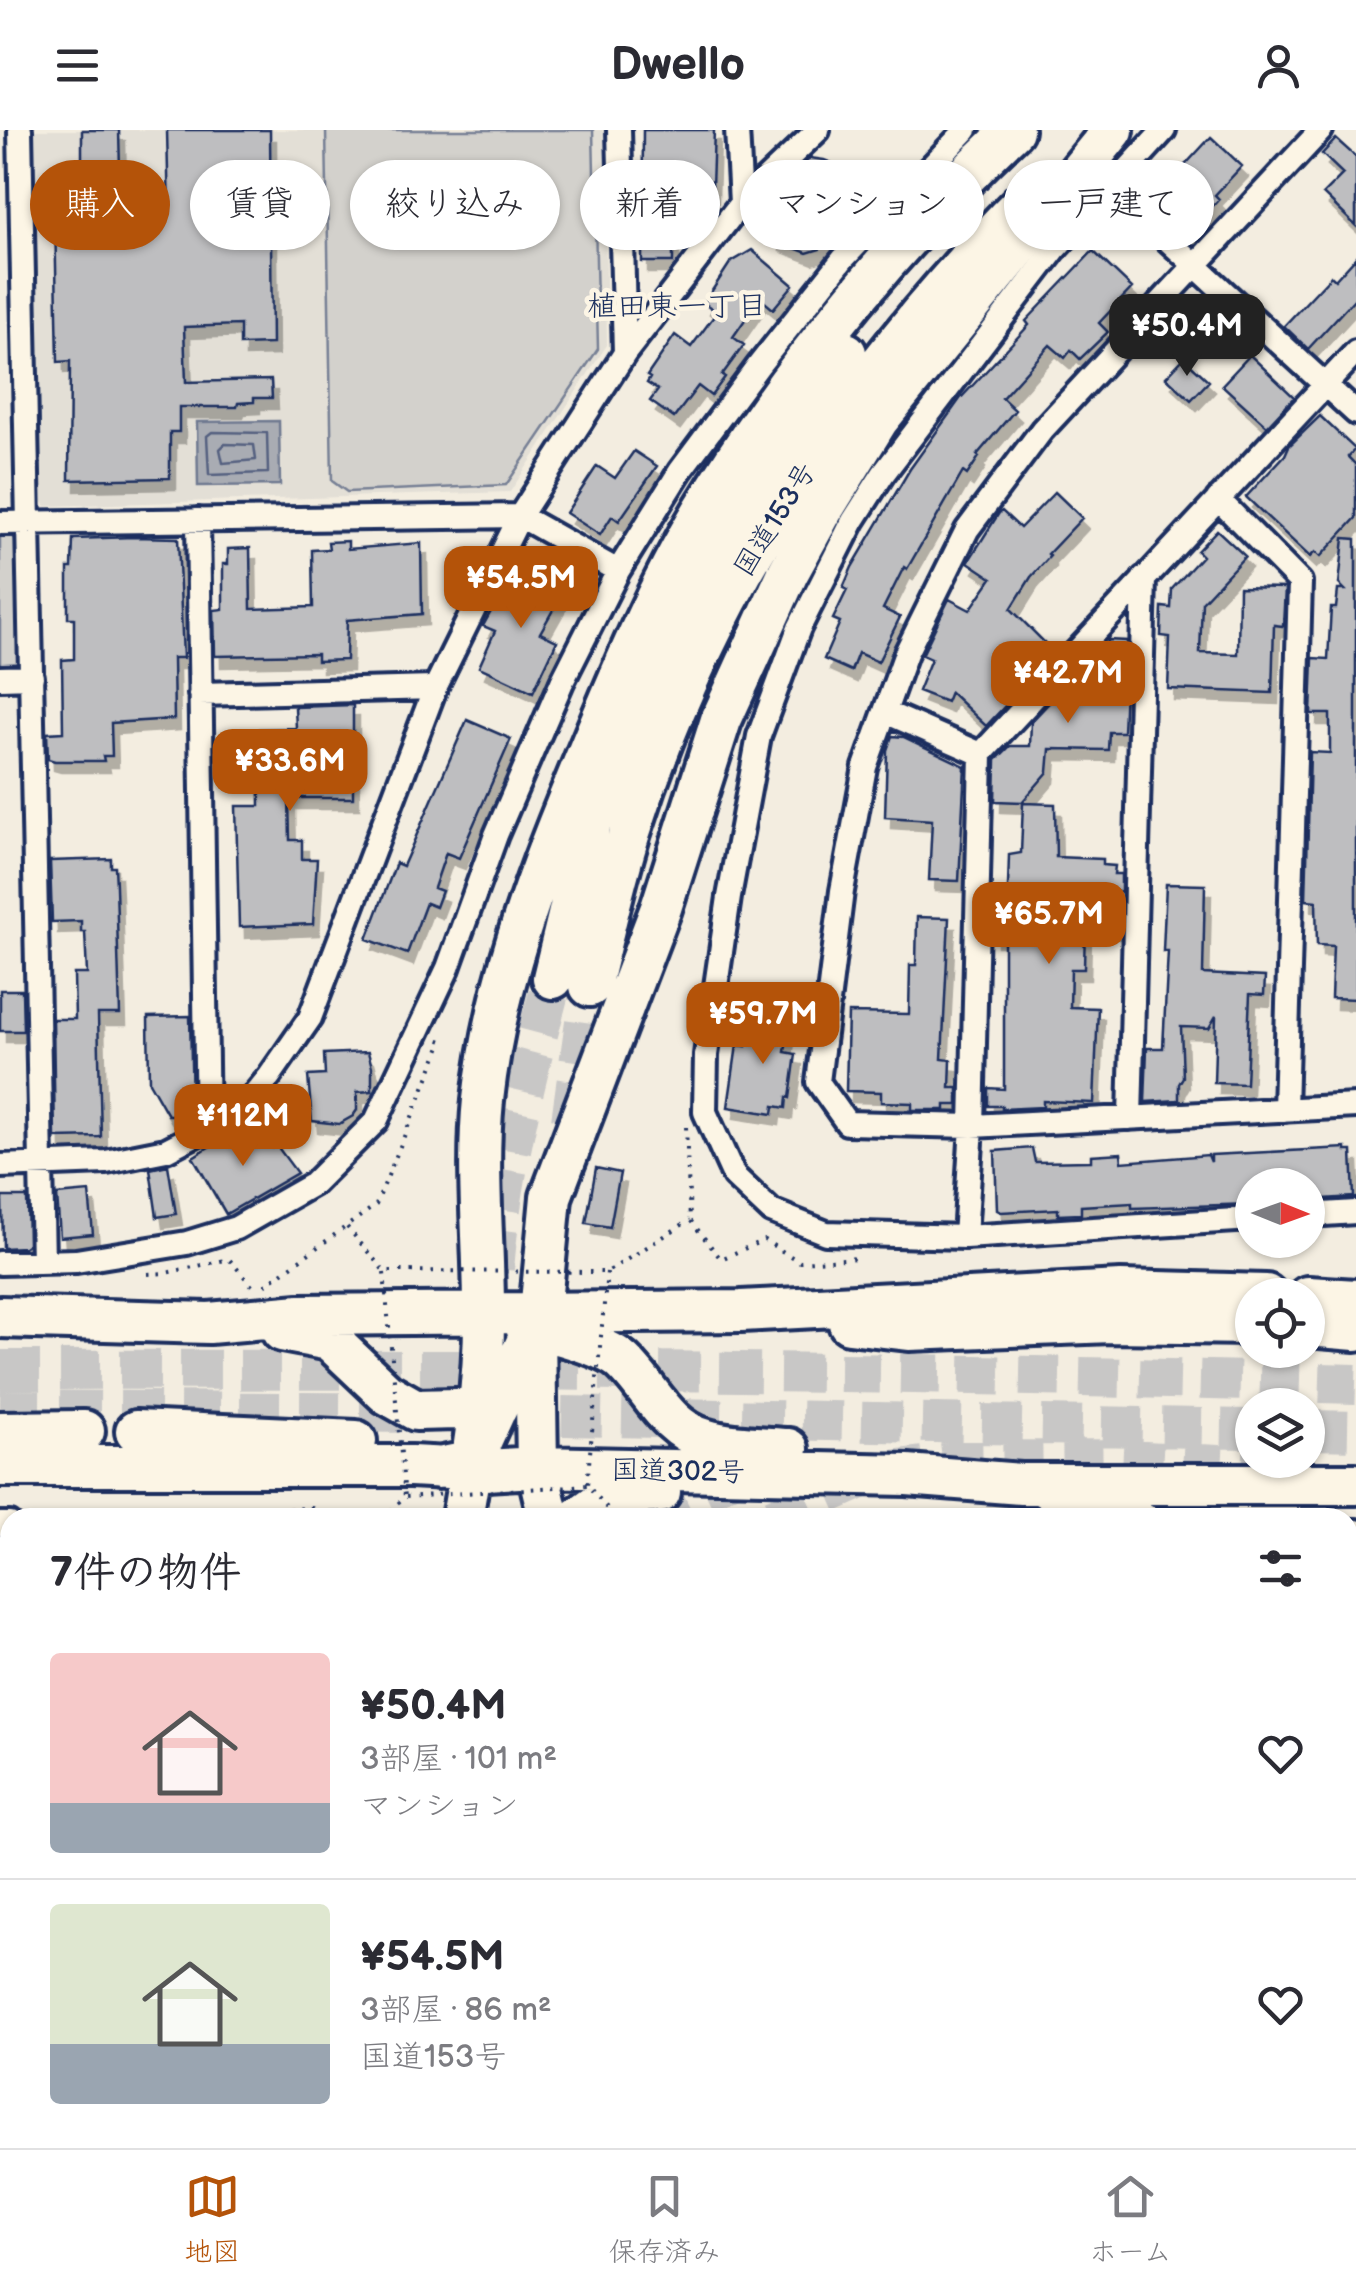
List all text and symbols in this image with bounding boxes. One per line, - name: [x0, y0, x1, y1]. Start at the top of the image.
- icon: menu: [50, 38, 105, 93]
- text: Dwello: [611, 38, 745, 93]
- icon: person: [1251, 38, 1306, 93]
- chip: 購入: [30, 160, 170, 250]
- chip: 賃貸: [190, 160, 330, 250]
- chip: 絞り込み: [350, 160, 560, 250]
- chip: 新着: [580, 160, 720, 250]
- chip: マンション: [740, 160, 984, 250]
- chip: 一戸建て: [1004, 160, 1214, 250]
- district label: 植田東一丁目: [587, 289, 767, 325]
- pin: ¥50.4M: [1106, 294, 1268, 379]
- text: ¥50.4M: [1131, 307, 1243, 346]
- street label: 国道153号: [727, 457, 823, 583]
- pin: ¥54.5M: [440, 546, 602, 631]
- text: ¥54.5M: [466, 559, 576, 598]
- pin: ¥42.7M: [987, 641, 1149, 726]
- text: ¥42.7M: [1013, 654, 1123, 693]
- pin: ¥33.6M: [209, 729, 371, 814]
- text: ¥33.6M: [234, 742, 346, 781]
- pin: ¥65.7M: [968, 882, 1130, 967]
- text: ¥65.7M: [994, 895, 1104, 934]
- pin: ¥59.7M: [682, 982, 844, 1067]
- text: ¥59.7M: [708, 995, 818, 1034]
- pin: ¥112M: [173, 1084, 313, 1169]
- text: ¥112M: [196, 1097, 290, 1136]
- north arrow: [1235, 1168, 1325, 1258]
- map controls: [1235, 1168, 1325, 1478]
- button: locate: [1235, 1278, 1325, 1368]
- button: layers: [1235, 1388, 1325, 1478]
- street label: 国道302号: [611, 1454, 745, 1489]
- icon: filters: [1253, 1541, 1308, 1596]
- text: 7件の物件: [50, 1548, 241, 1599]
- text: ¥50.4M: [360, 1681, 506, 1732]
- icon: home: [130, 1693, 250, 1813]
- icon: heart: [1253, 1726, 1308, 1781]
- text: 3部屋 · 101 m²: [360, 1740, 557, 1779]
- text: マンション: [360, 1787, 519, 1826]
- text: ¥54.5M: [360, 1932, 504, 1983]
- icon: home: [130, 1944, 250, 2064]
- icon: heart: [1253, 1977, 1308, 2032]
- text: 3部屋 · 86 m²: [360, 1991, 552, 2030]
- text: 国道153号: [360, 2038, 506, 2077]
- tab: 地図: [184, 2169, 240, 2269]
- tab: 保存済み: [609, 2169, 721, 2269]
- tab: ホーム: [1089, 2169, 1172, 2269]

